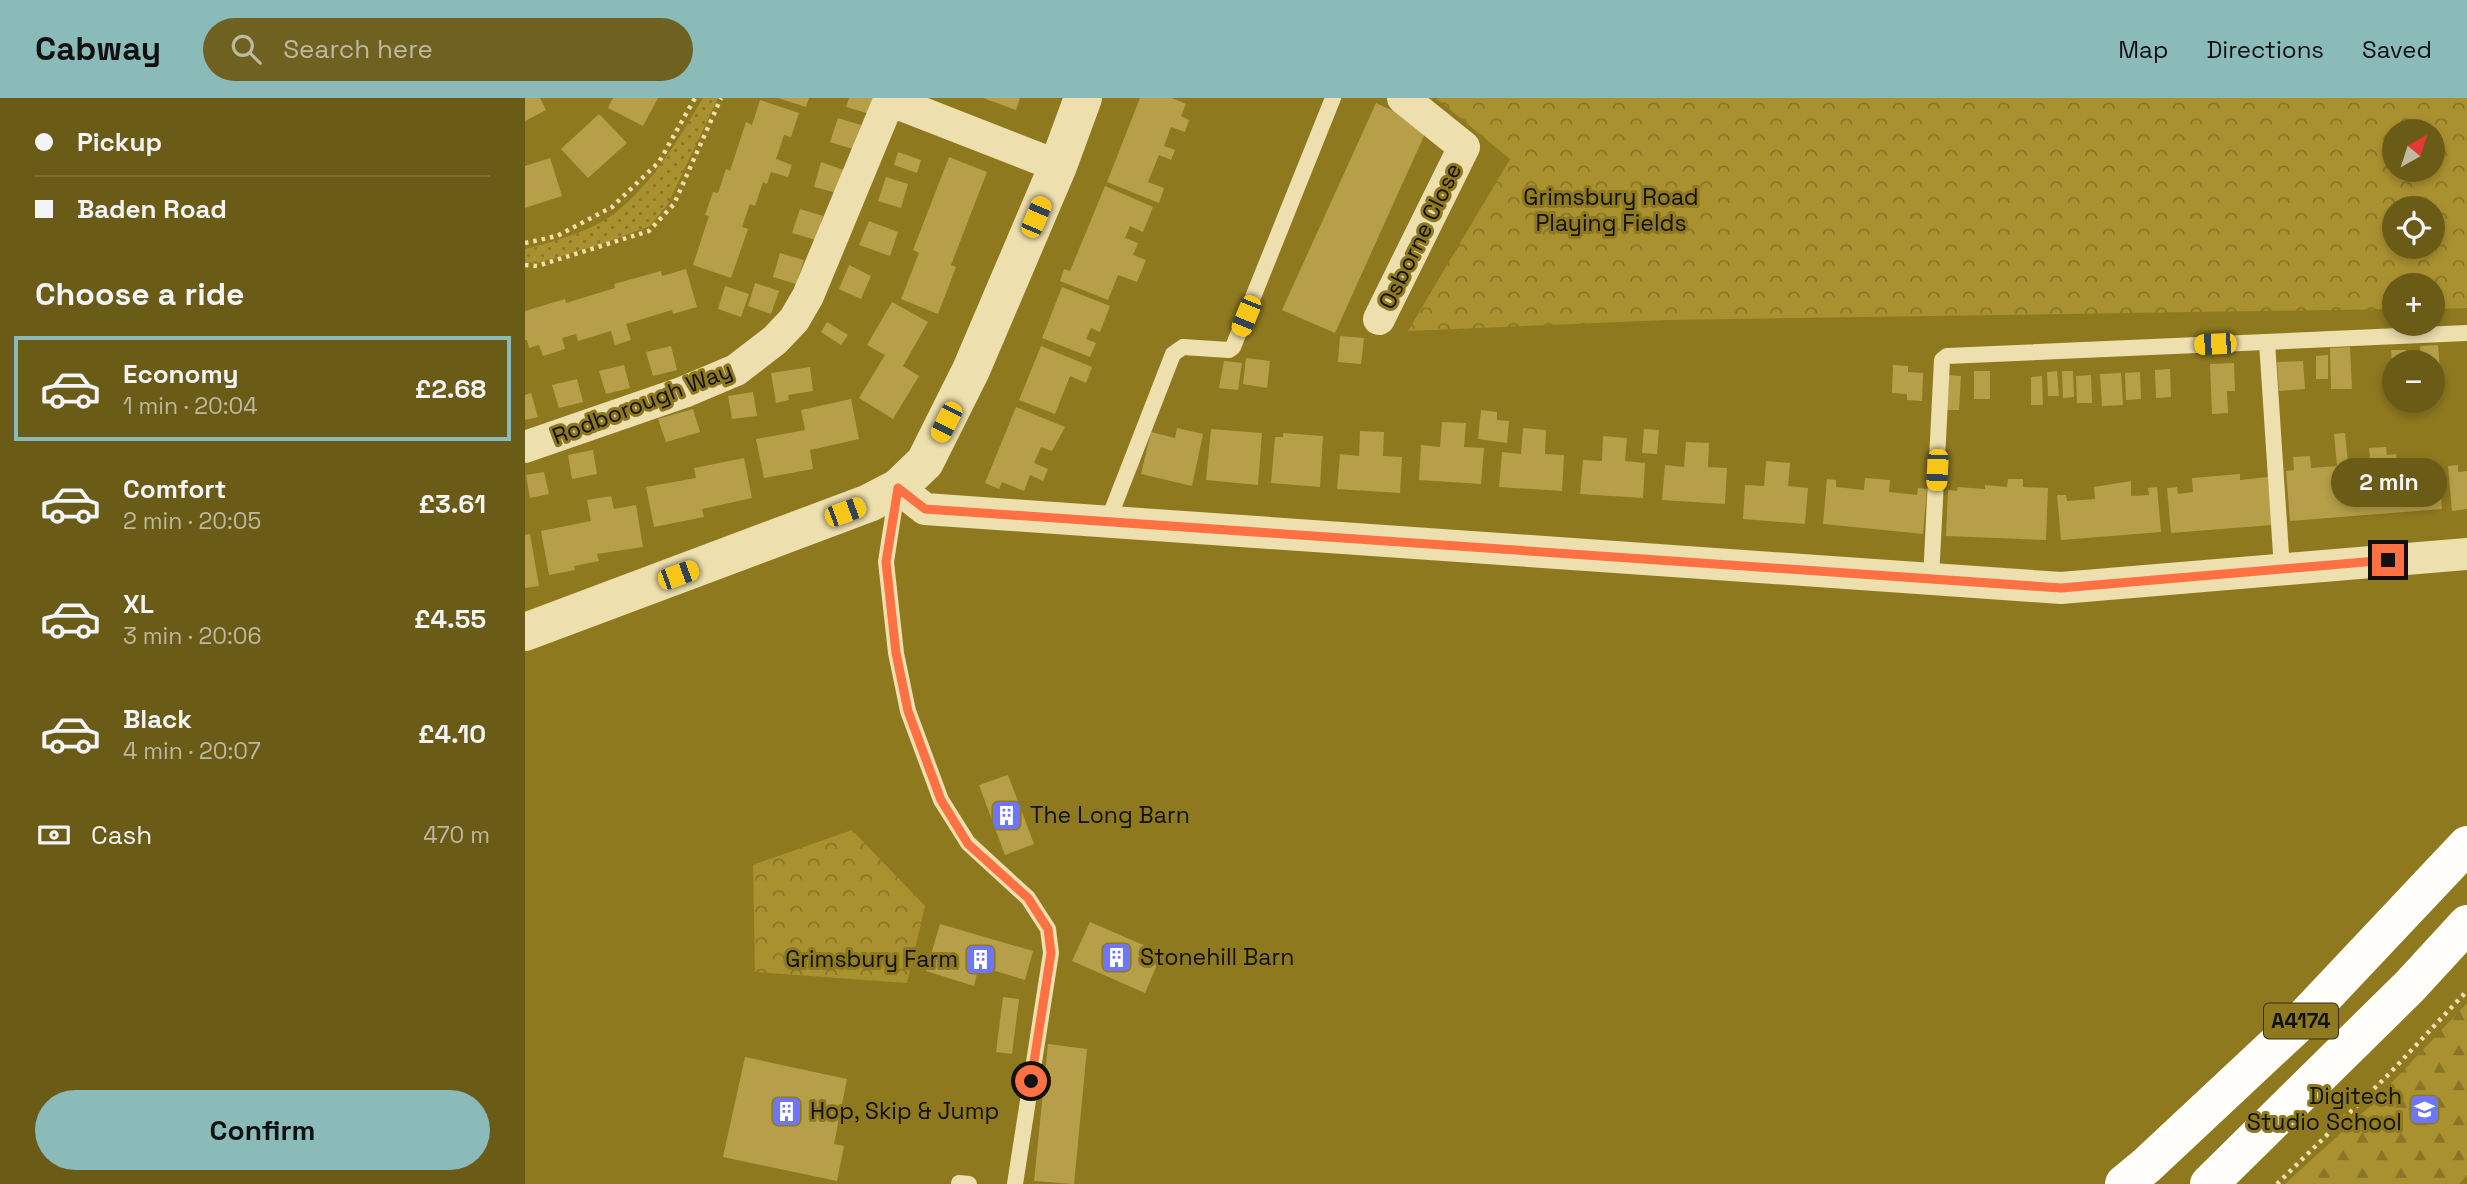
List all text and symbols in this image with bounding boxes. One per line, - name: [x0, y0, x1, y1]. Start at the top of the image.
- search box: [203, 18, 693, 81]
- text: Cabway: [35, 28, 161, 70]
- icon: search: [227, 30, 265, 68]
- text: Search here: [283, 32, 433, 66]
- text: Map: [2118, 34, 2168, 65]
- text: Directions: [2206, 34, 2324, 65]
- text: Saved: [2362, 34, 2432, 65]
- north arrow: [2382, 119, 2445, 182]
- map controls: [2382, 119, 2445, 413]
- text: Pickup: [77, 125, 162, 159]
- street label: Osborne Close: [1372, 158, 1468, 314]
- park label: Grimsbury Road Playing Fields: [1523, 182, 1699, 238]
- text: Baden Road: [77, 192, 227, 226]
- car: [1019, 194, 1054, 240]
- button: locate: [2382, 196, 2445, 259]
- button: +: [2382, 273, 2445, 336]
- text: Choose a ride: [35, 274, 245, 314]
- car: [1229, 293, 1264, 339]
- car: [2194, 332, 2237, 356]
- button: −: [2382, 350, 2445, 413]
- street label: Rodborough Way: [548, 355, 736, 451]
- icon: car: [39, 357, 102, 420]
- text: Economy: [123, 357, 239, 391]
- text: £2.68: [415, 372, 486, 406]
- text: 1 min · 20:04: [123, 391, 258, 421]
- car: [928, 399, 965, 445]
- car: [1926, 448, 1949, 492]
- callout: 2 min: [2330, 458, 2446, 508]
- text: 2 min: [2359, 467, 2419, 497]
- icon: car: [39, 472, 102, 535]
- text: Comfort: [123, 472, 226, 506]
- text: £3.61: [418, 487, 486, 521]
- car: [822, 495, 869, 529]
- text: 2 min · 20:05: [123, 506, 261, 536]
- route end: [2372, 544, 2404, 576]
- car: [655, 558, 702, 592]
- icon: car: [39, 587, 102, 650]
- text: XL: [123, 587, 154, 621]
- text: £4.55: [414, 602, 486, 636]
- text: 3 min · 20:06: [123, 621, 262, 651]
- icon: car: [39, 702, 102, 765]
- text: Black: [123, 702, 192, 736]
- text: £4.10: [418, 717, 486, 751]
- text: 4 min · 20:07: [123, 736, 261, 766]
- building icon: The Long Barn: [990, 798, 1024, 832]
- place label: The Long Barn: [1030, 800, 1190, 830]
- icon: cash: [35, 816, 73, 854]
- text: Cash: [91, 818, 152, 852]
- text: 470 m: [423, 820, 490, 850]
- building icon: Stonehill Barn: [1100, 940, 1134, 974]
- building icon: Grimsbury Farm: [964, 942, 998, 976]
- place label: Stonehill Barn: [1140, 942, 1294, 972]
- place label: Grimsbury Farm: [785, 944, 958, 974]
- road number: A4174: [2264, 1004, 2338, 1038]
- route start: [1015, 1065, 1047, 1097]
- place label: Digitech Studio School: [2247, 1081, 2402, 1137]
- button: Confirm: [35, 1090, 490, 1170]
- school or university icon: Digitech Studio School: [2408, 1092, 2442, 1126]
- building icon: Hop, Skip & Jump: [770, 1094, 804, 1128]
- place label: Hop, Skip & Jump: [810, 1096, 999, 1126]

